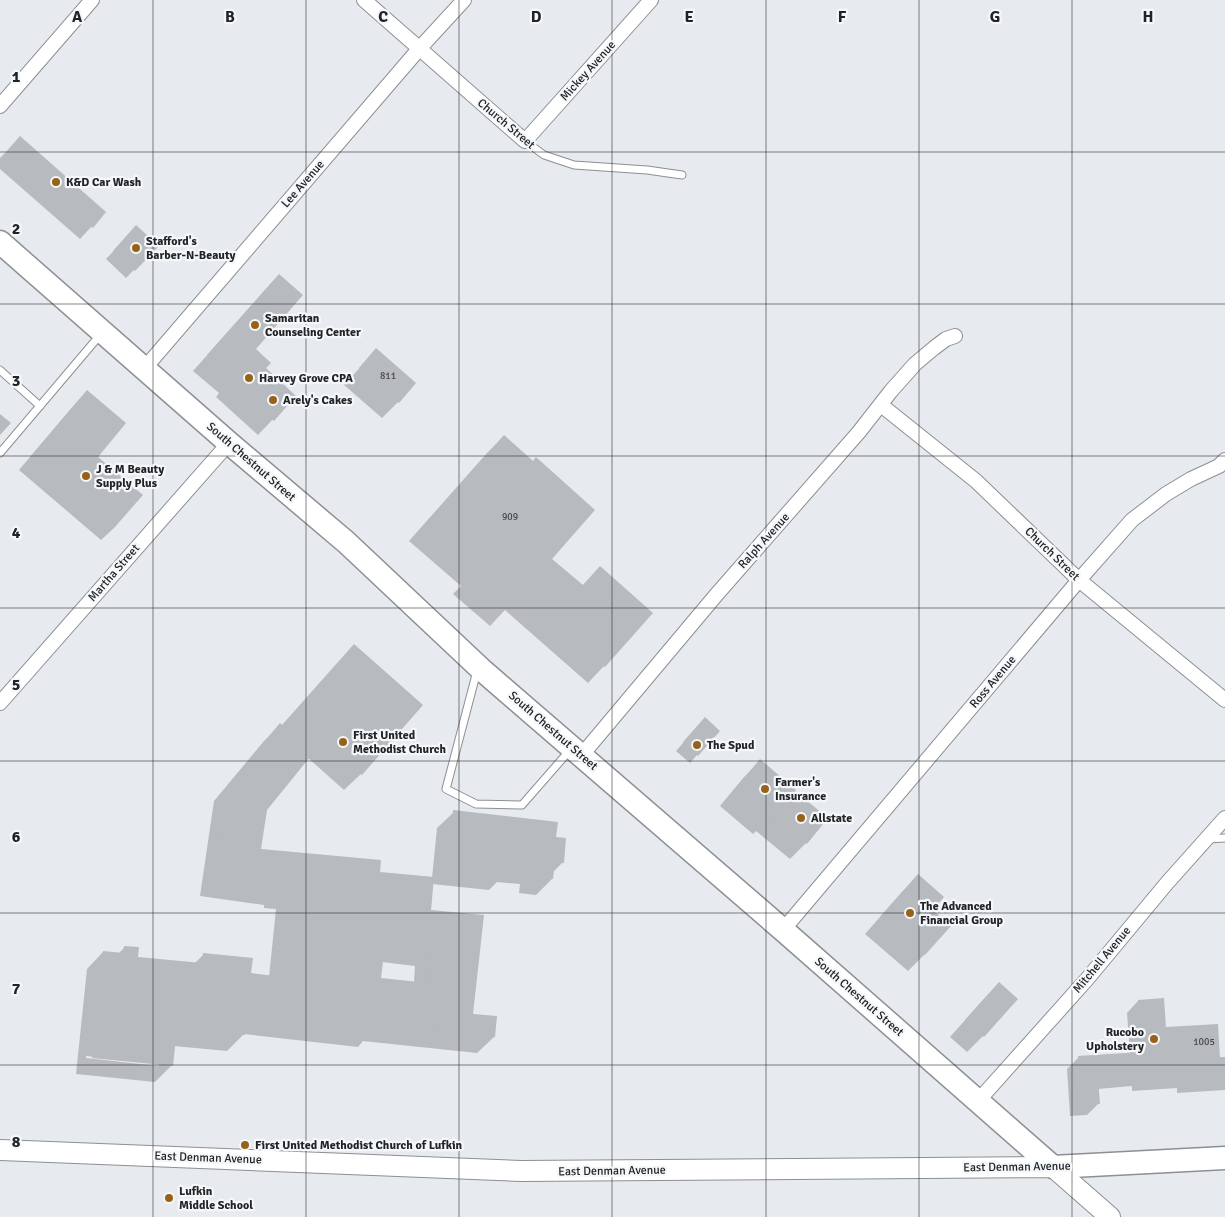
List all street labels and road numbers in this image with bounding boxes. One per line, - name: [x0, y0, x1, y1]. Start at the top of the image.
- street label: Mickey Avenue: [557, 38, 619, 104]
- street label: Church Street: [474, 96, 538, 152]
- street label: Lee Avenue: [278, 157, 328, 211]
- street label: South Chestnut Street: [203, 419, 299, 505]
- street label: Ralph Avenue: [735, 510, 793, 572]
- street label: Church Street: [1021, 524, 1083, 584]
- street label: Martha Street: [85, 541, 143, 605]
- street label: Ross Avenue: [967, 653, 1019, 711]
- street label: South Chestnut Street: [505, 688, 601, 774]
- street label: Mitchell Avenue: [1070, 924, 1134, 996]
- street label: South Chestnut Street: [811, 954, 907, 1040]
- street label: East Denman Avenue: [154, 1149, 262, 1167]
- street label: East Denman Avenue: [963, 1159, 1071, 1175]
- street label: East Denman Avenue: [558, 1163, 666, 1179]

